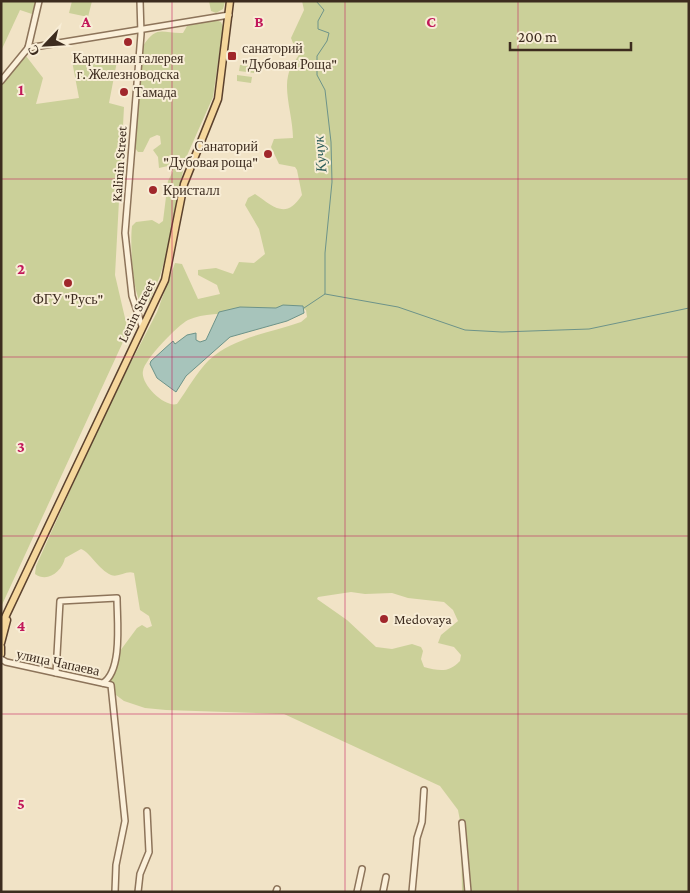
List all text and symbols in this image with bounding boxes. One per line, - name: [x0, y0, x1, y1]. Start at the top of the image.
- text: A: [80, 13, 91, 30]
- text: B: [254, 13, 264, 30]
- text: C: [426, 13, 436, 30]
- north arrow: [20, 20, 70, 70]
- scale bar: [510, 20, 631, 52]
- text: 200 m: [518, 29, 557, 45]
- marker: Картинная галерея г. Железноводска: [122, 36, 134, 48]
- place label: санаторий "Дубовая Роща": [242, 40, 337, 72]
- text: С: [24, 43, 43, 58]
- place label: Картинная галерея г. Железноводска: [73, 50, 184, 82]
- marker: санаторий "Дубовая Роща": [226, 50, 238, 62]
- text: 1: [18, 81, 24, 98]
- place label: Тамада: [134, 84, 178, 100]
- marker: Тамада: [118, 86, 130, 98]
- street label: Kalinin Street: [108, 125, 130, 202]
- water label: Кучук: [310, 134, 330, 174]
- place label: Санаторий "Дубовая роща": [163, 138, 258, 170]
- marker: Санаторий "Дубовая роща": [262, 148, 274, 160]
- place label: Кристалл: [163, 182, 220, 198]
- marker: Кристалл: [147, 184, 159, 196]
- text: 2: [17, 260, 25, 277]
- marker: ФГУ "Русь": [62, 277, 74, 289]
- street label: Lenin Street: [114, 277, 158, 345]
- place label: ФГУ "Русь": [33, 291, 103, 307]
- text: 3: [17, 438, 25, 455]
- place label: Medovaya: [394, 611, 452, 627]
- marker: Medovaya: [378, 613, 390, 625]
- text: 4: [17, 617, 26, 634]
- street label: улица Чапаева: [15, 645, 102, 679]
- text: 5: [17, 795, 25, 812]

